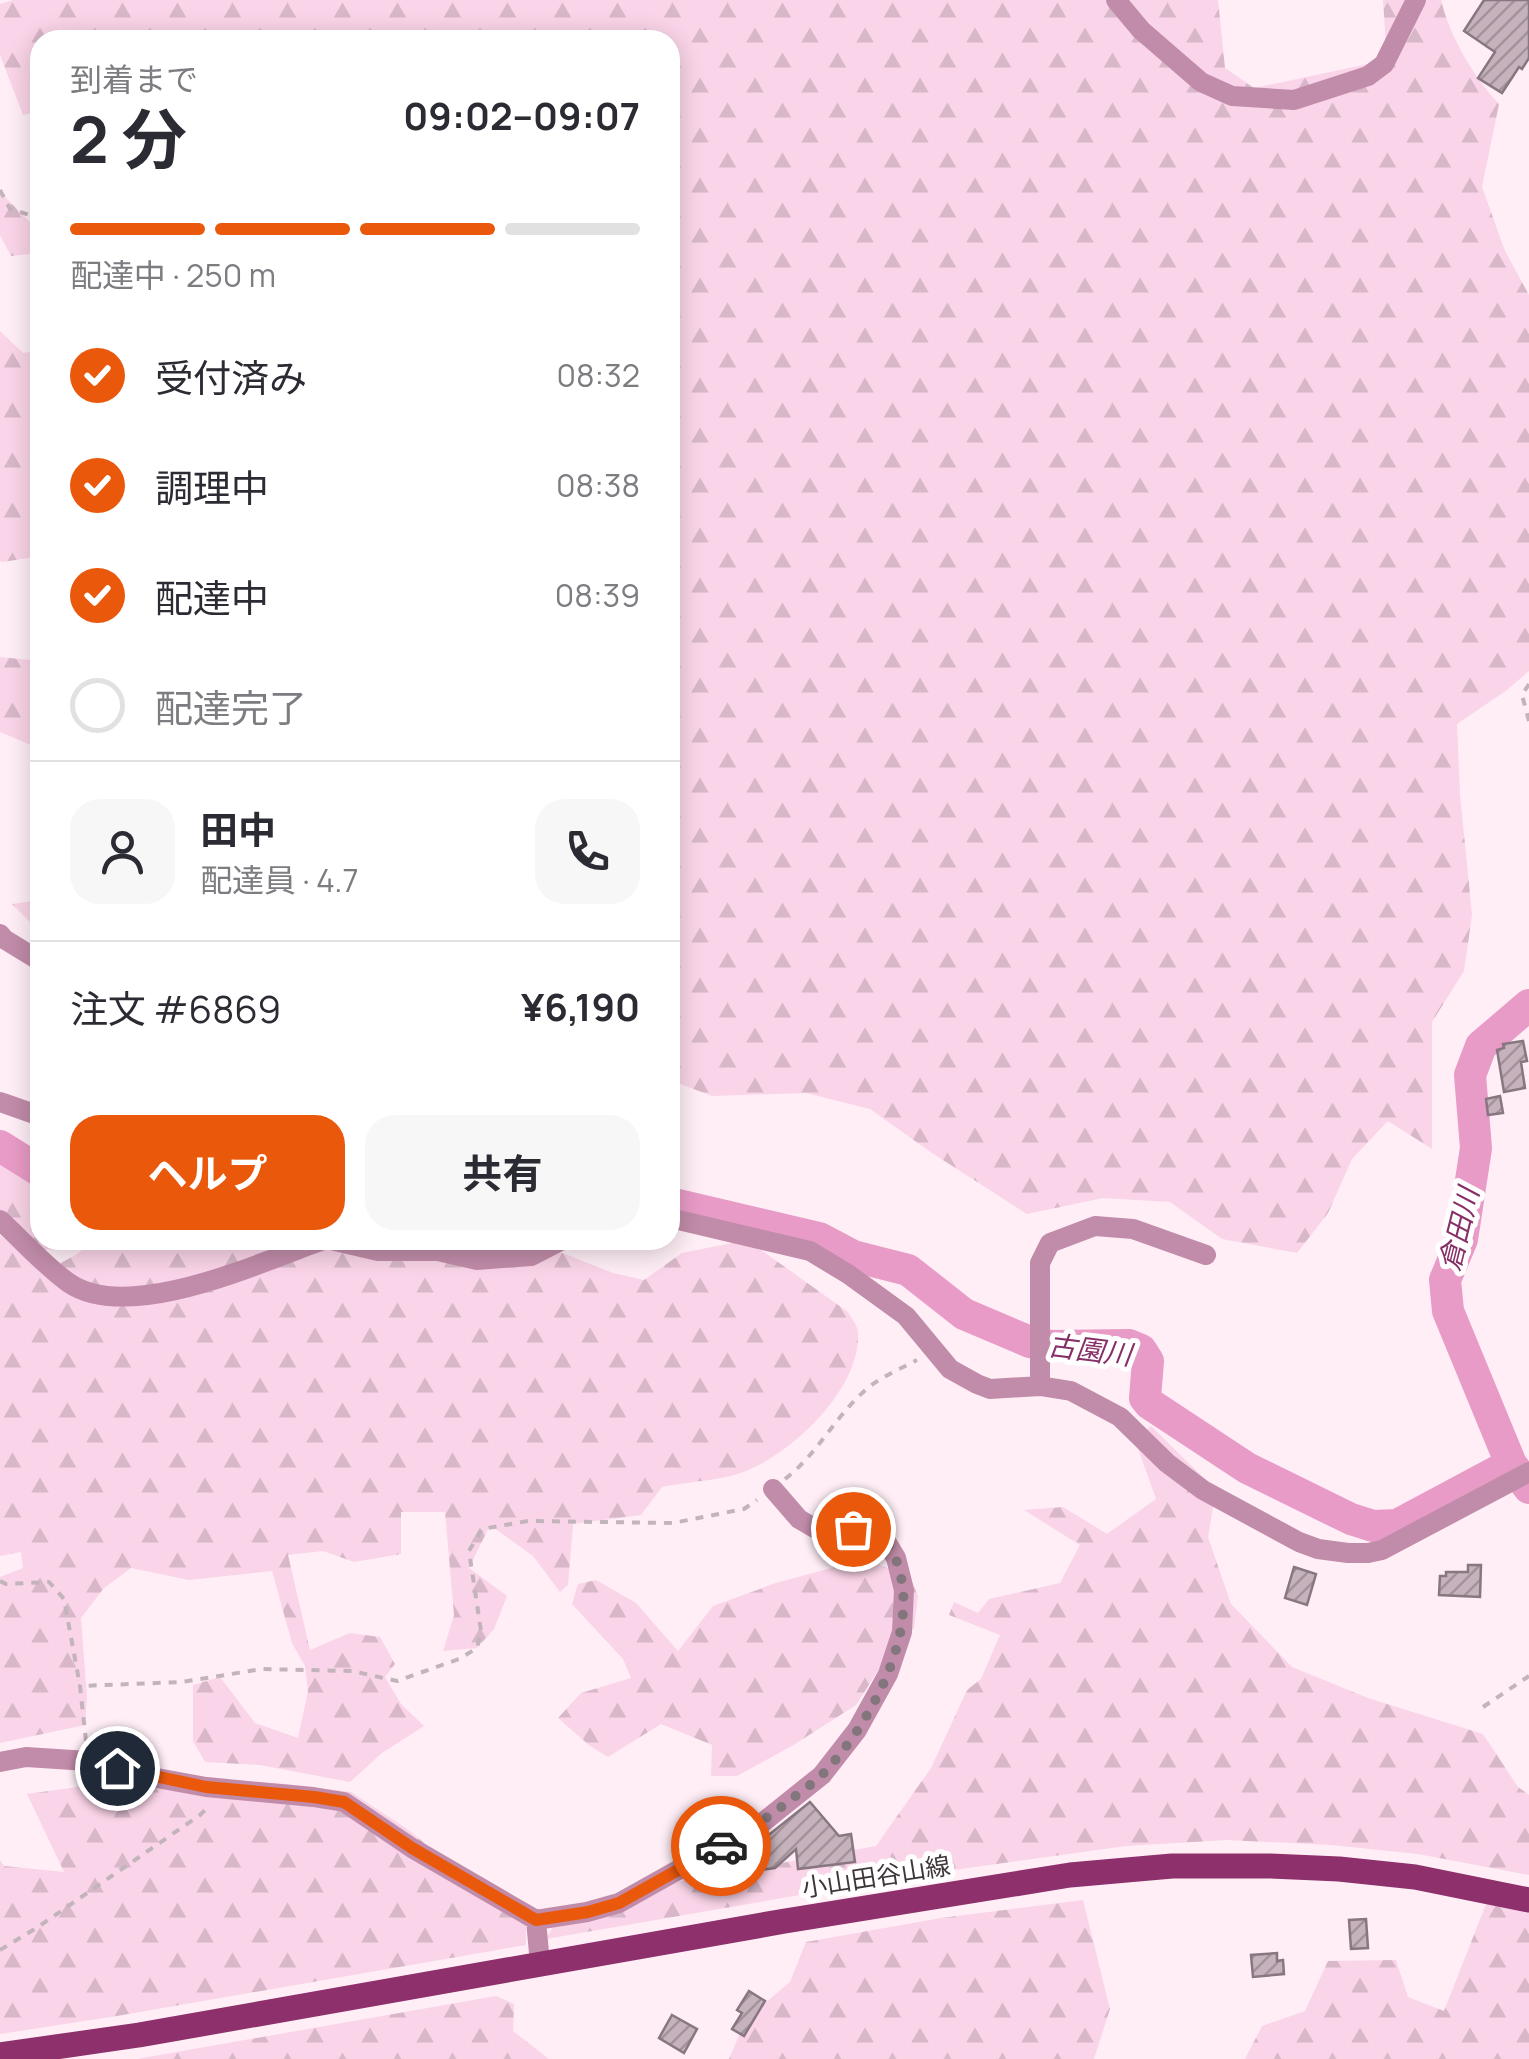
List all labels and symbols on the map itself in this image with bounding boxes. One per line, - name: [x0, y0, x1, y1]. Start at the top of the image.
- water label: 倉田川: [1429, 1181, 1487, 1274]
- water label: 古園川: [1046, 1325, 1137, 1373]
- pin: [811, 1487, 896, 1572]
- pin: [75, 1726, 160, 1811]
- courier: [671, 1796, 771, 1896]
- street label: 小山田谷山線: [799, 1847, 953, 1905]

